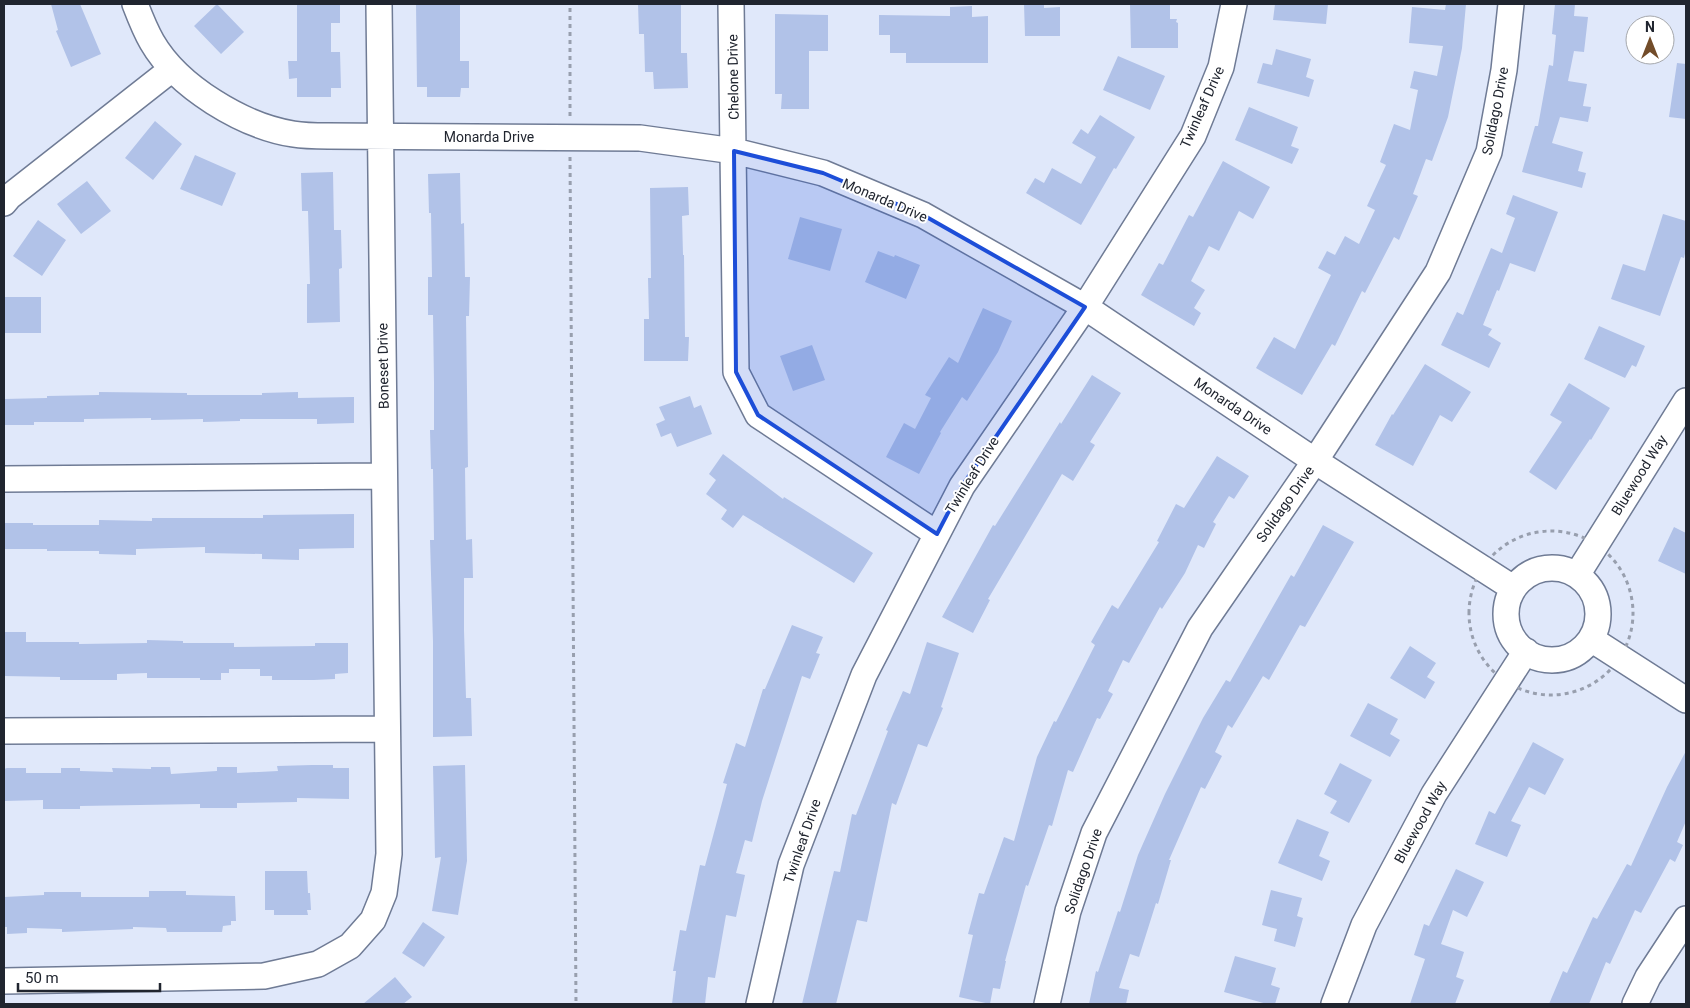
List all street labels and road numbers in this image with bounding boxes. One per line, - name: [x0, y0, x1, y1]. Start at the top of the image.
- street label: Chelone Drive: [724, 34, 742, 120]
- street label: Twinleaf Drive: [1177, 64, 1227, 150]
- street label: Solidago Drive: [1479, 66, 1511, 156]
- street label: Monarda Drive: [444, 129, 534, 145]
- street label: Monarda Drive: [840, 175, 930, 225]
- street label: Boneset Drive: [374, 323, 392, 409]
- street label: Monarda Drive: [1191, 374, 1275, 438]
- street label: Bluewood Way: [1608, 432, 1670, 518]
- street label: Twinleaf Drive: [942, 434, 1002, 516]
- street label: Solidago Drive: [1253, 463, 1317, 545]
- street label: Bluewood Way: [1391, 778, 1449, 866]
- street label: Twinleaf Drive: [780, 797, 824, 885]
- street label: Solidago Drive: [1061, 826, 1105, 916]

